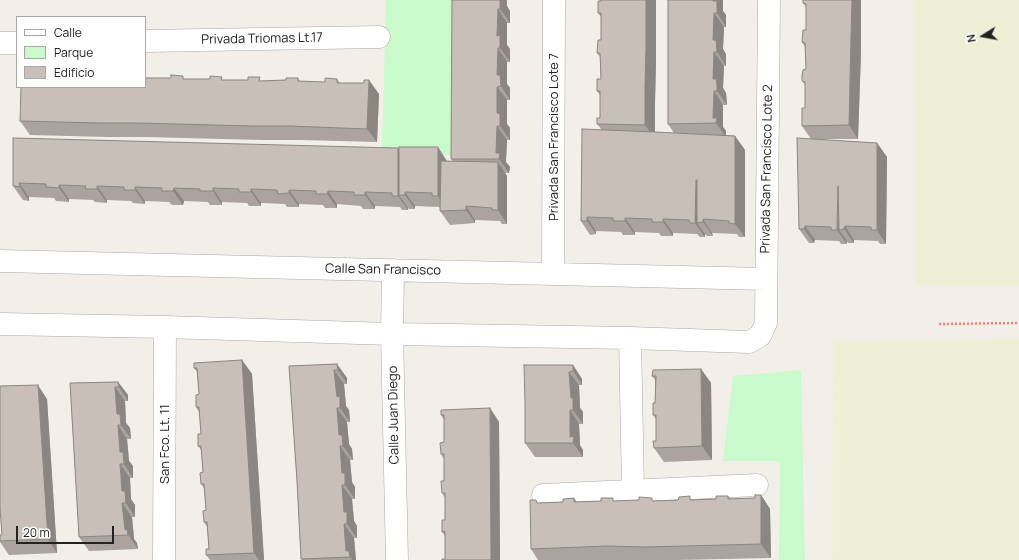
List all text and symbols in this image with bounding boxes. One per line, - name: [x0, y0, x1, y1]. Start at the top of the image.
- legend: [16, 16, 146, 88]
- north arrow: [963, 16, 1003, 56]
- text: Calle: [54, 24, 82, 41]
- street label: Privada Triomas Lt.17: [201, 30, 323, 48]
- text: N: [963, 33, 979, 44]
- text: Parque: [54, 44, 93, 61]
- street label: Privada San Francisco Lote 7: [546, 53, 562, 221]
- text: Edificio: [54, 64, 94, 81]
- street label: Privada San Francisco Lote 2: [758, 84, 776, 254]
- street label: Calle San Francisco: [325, 261, 441, 279]
- street label: Calle Juan Diego: [385, 365, 403, 465]
- street label: San Fco. Lt. 11: [157, 404, 173, 484]
- scale bar: [18, 518, 116, 544]
- text: 20 m: [23, 524, 50, 541]

